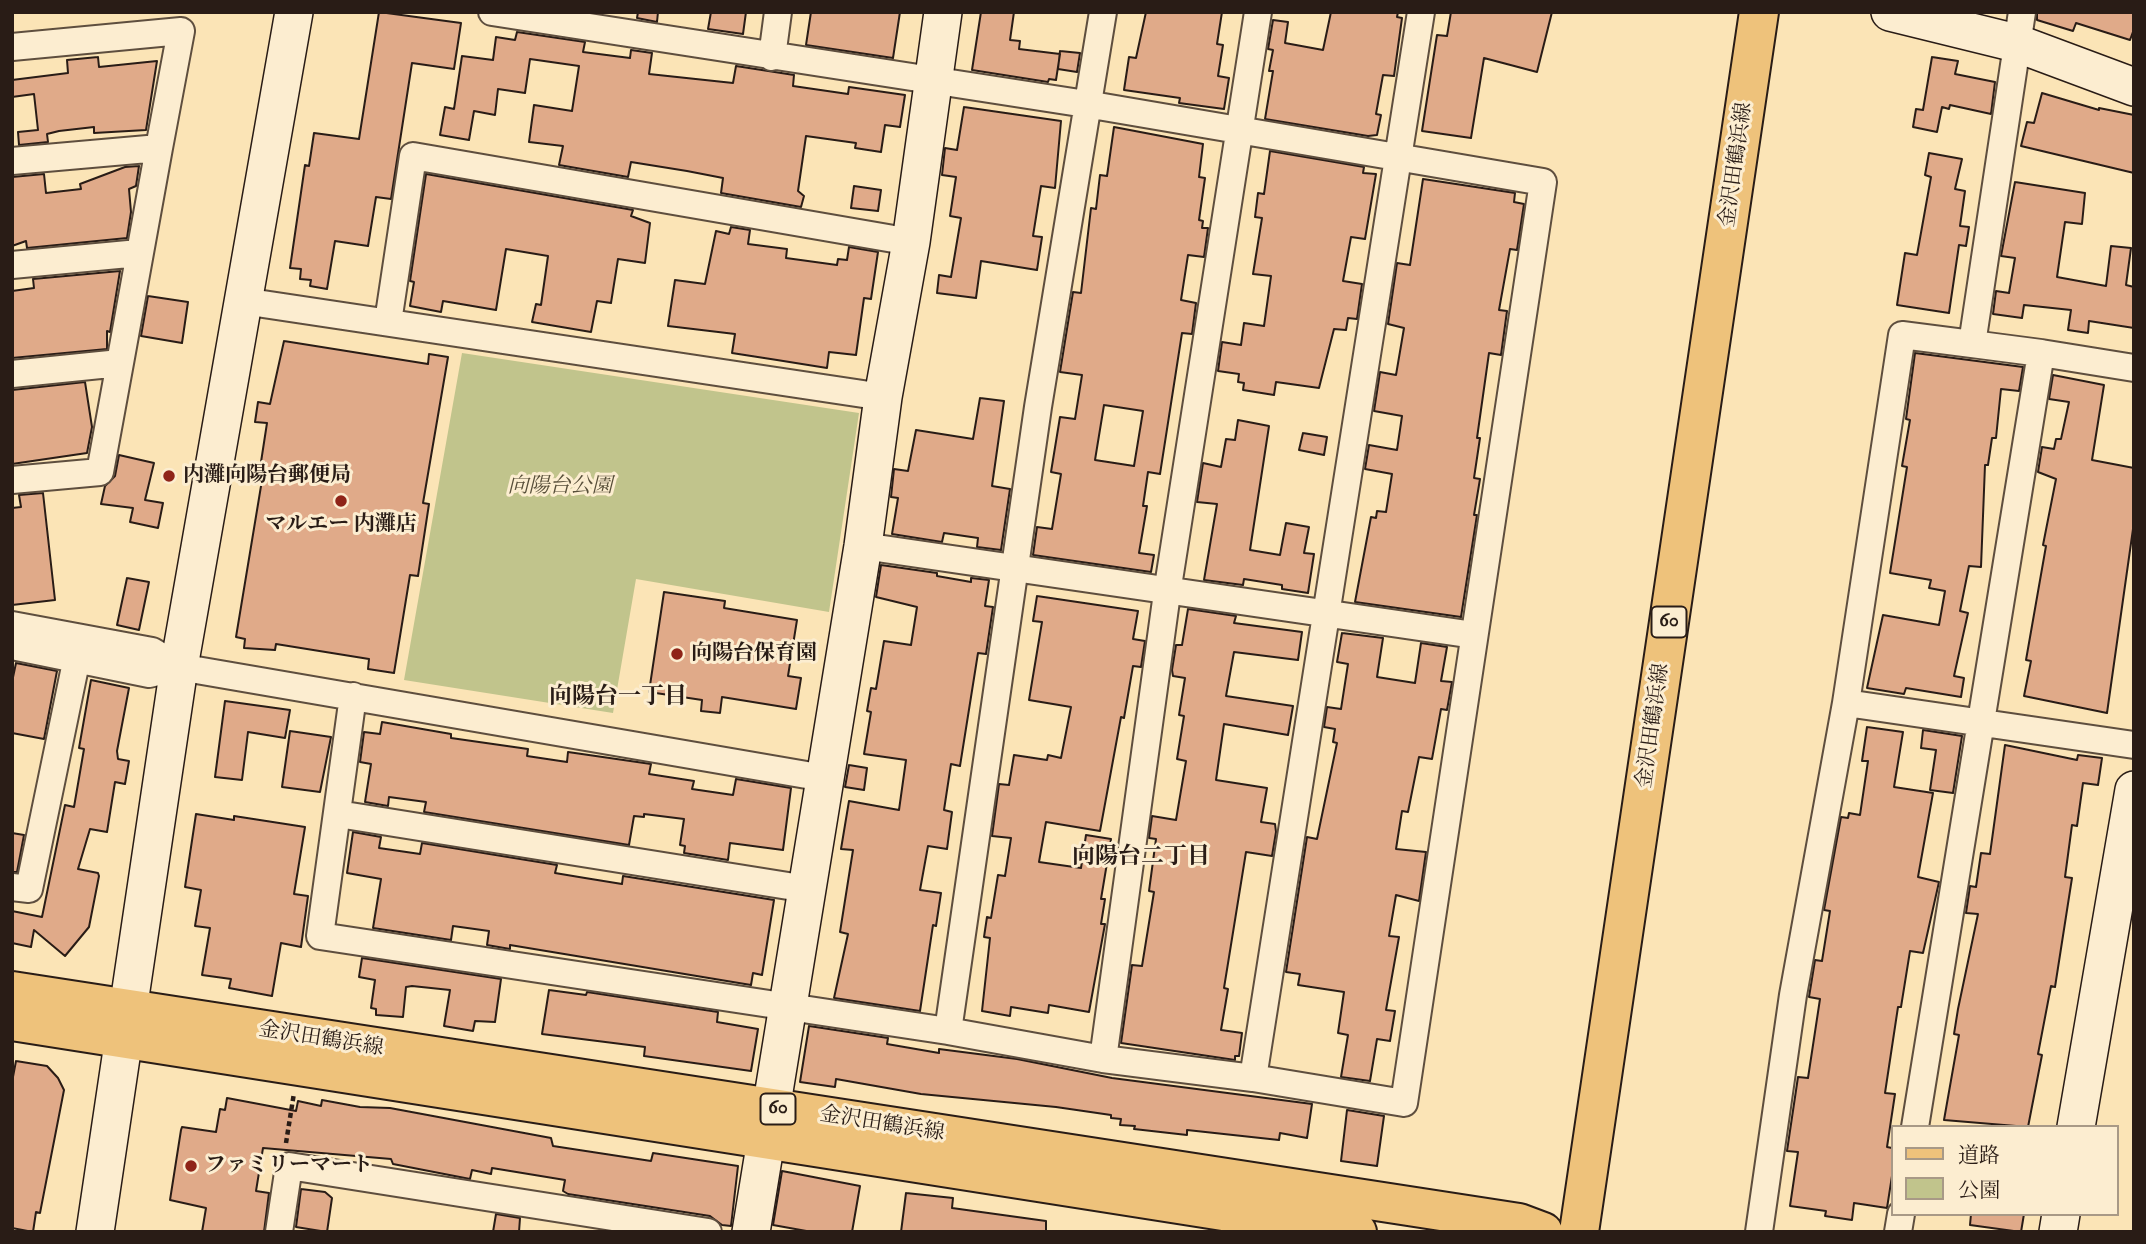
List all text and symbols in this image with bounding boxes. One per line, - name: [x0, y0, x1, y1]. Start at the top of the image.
- street label: 金沢田鶴浜線: [1716, 101, 1758, 229]
- place label: 内灘向陽台郵便局: [183, 463, 351, 489]
- marker: 内灘向陽台郵便局: [161, 468, 177, 484]
- park label: 向陽台公園: [508, 474, 612, 500]
- marker: マルエー 内灘店: [333, 493, 349, 509]
- place label: マルエー 内灘店: [265, 512, 417, 538]
- road number: 60: [1652, 607, 1686, 638]
- place label: 向陽台保育園: [691, 641, 817, 667]
- marker: 向陽台保育園: [669, 646, 685, 662]
- street label: 金沢田鶴浜線: [1633, 662, 1675, 790]
- district label: 向陽台一丁目: [549, 684, 687, 712]
- district label: 向陽台二丁目: [1072, 844, 1210, 872]
- street label: 金沢田鶴浜線: [257, 1018, 385, 1062]
- road number: 60: [760, 1093, 796, 1124]
- street label: 金沢田鶴浜線: [818, 1103, 946, 1147]
- legend: [1890, 1125, 2118, 1216]
- text: 道路: [1958, 1142, 2000, 1169]
- place label: ファミリーマート: [205, 1153, 373, 1179]
- marker: ファミリーマート: [183, 1158, 199, 1174]
- text: 公園: [1958, 1177, 2000, 1204]

